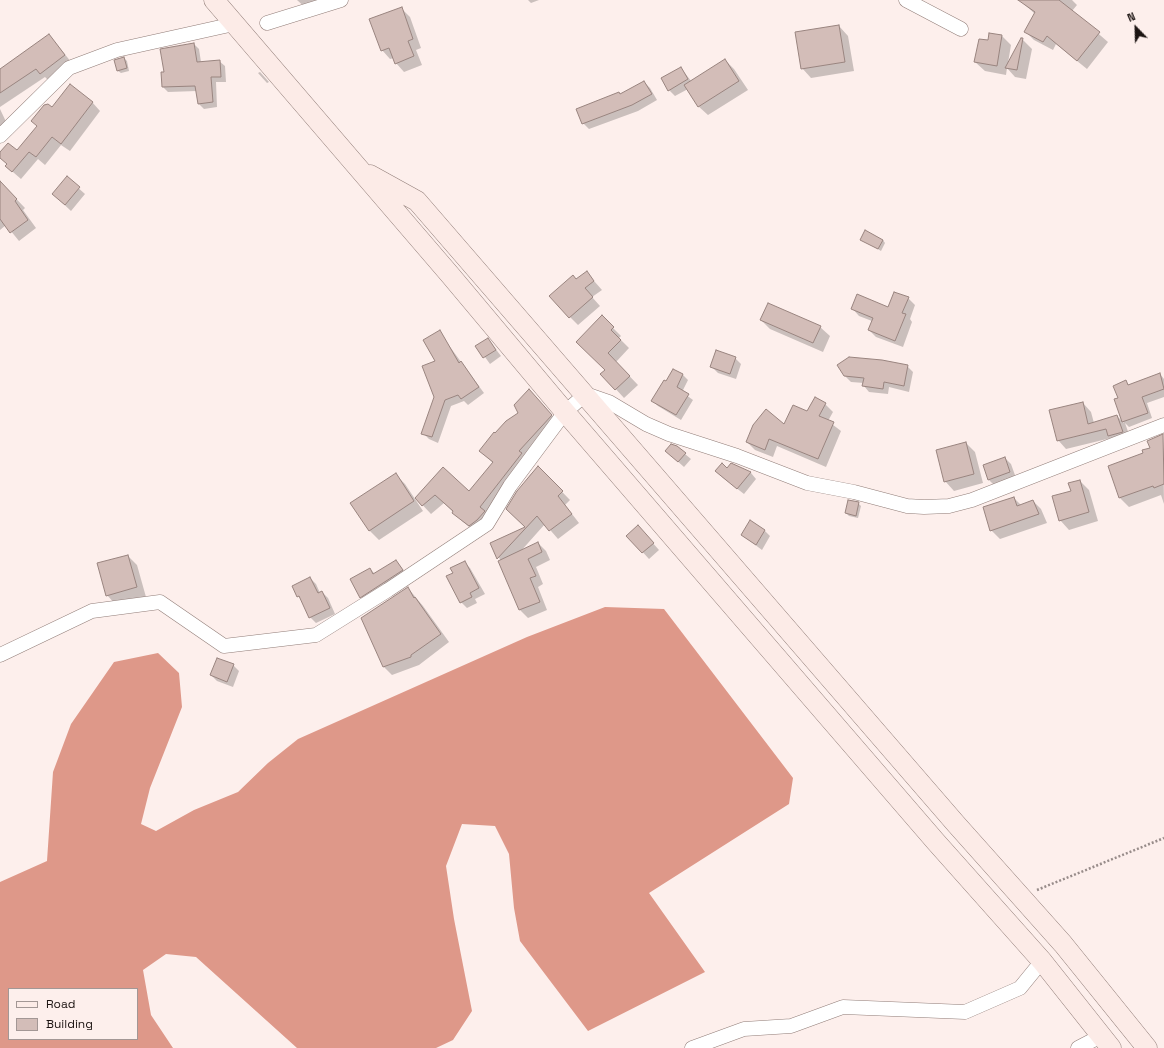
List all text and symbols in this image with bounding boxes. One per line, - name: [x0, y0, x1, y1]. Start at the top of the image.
- north arrow: [1116, 8, 1156, 48]
- text: N: [1125, 9, 1137, 25]
- legend: [8, 988, 138, 1040]
- text: Road: [46, 996, 75, 1012]
- text: Building: [46, 1016, 93, 1032]

